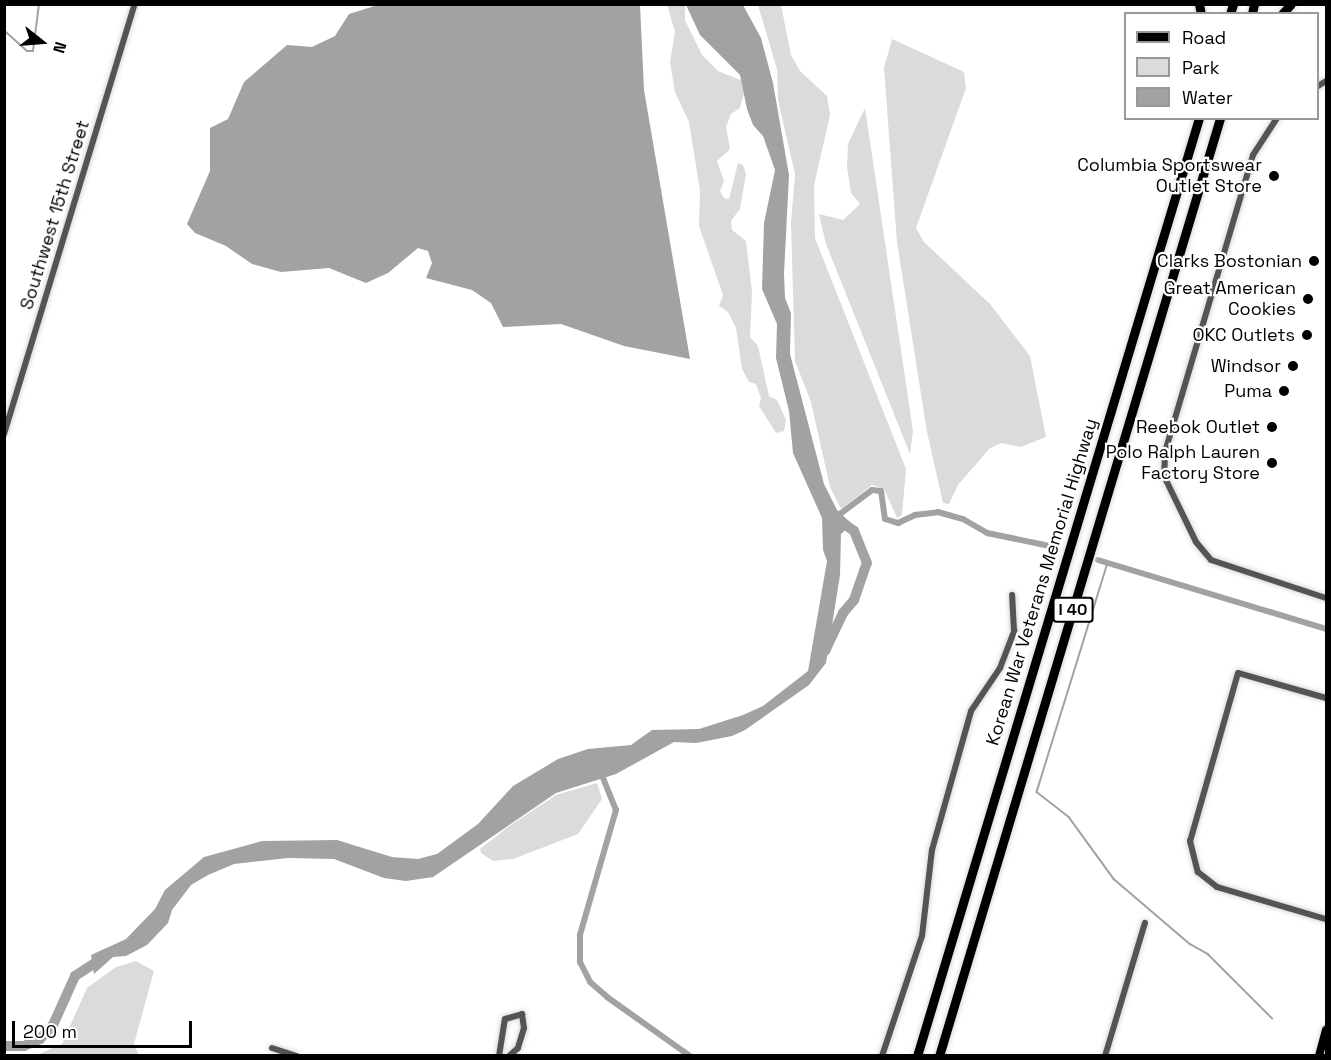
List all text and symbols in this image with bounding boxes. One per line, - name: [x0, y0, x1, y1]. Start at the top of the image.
- north arrow: [12, 12, 72, 72]
- legend: [1124, 12, 1319, 120]
- text: Road: [1182, 26, 1226, 49]
- text: N: [48, 39, 71, 56]
- text: Park: [1182, 56, 1219, 79]
- text: Water: [1182, 86, 1233, 109]
- street label: Southwest 15th Street: [16, 118, 94, 312]
- place label: Columbia Sportswear Outlet Store: [1077, 155, 1262, 198]
- marker: Columbia Sportswear Outlet Store: [1267, 169, 1281, 183]
- place label: Clarks Bostonian: [1157, 250, 1302, 272]
- marker: Clarks Bostonian: [1307, 254, 1321, 268]
- place label: Great American Cookies: [1163, 278, 1296, 320]
- marker: Great American Cookies: [1301, 292, 1315, 306]
- place label: OKC Outlets: [1193, 324, 1295, 346]
- marker: OKC Outlets: [1300, 328, 1314, 342]
- place label: Windsor: [1211, 355, 1281, 377]
- marker: Windsor: [1286, 359, 1300, 373]
- place label: Puma: [1224, 380, 1272, 402]
- marker: Puma: [1277, 384, 1291, 398]
- street label: Korean War Veterans Memorial Highway: [982, 416, 1102, 748]
- place label: Reebok Outlet: [1136, 416, 1260, 438]
- marker: Reebok Outlet: [1265, 420, 1279, 434]
- place label: Polo Ralph Lauren Factory Store: [1106, 442, 1260, 484]
- marker: Polo Ralph Lauren Factory Store: [1265, 456, 1279, 470]
- road number: I 40: [1052, 597, 1094, 623]
- scale bar: [15, 1009, 195, 1047]
- text: 200 m: [23, 1020, 77, 1043]

